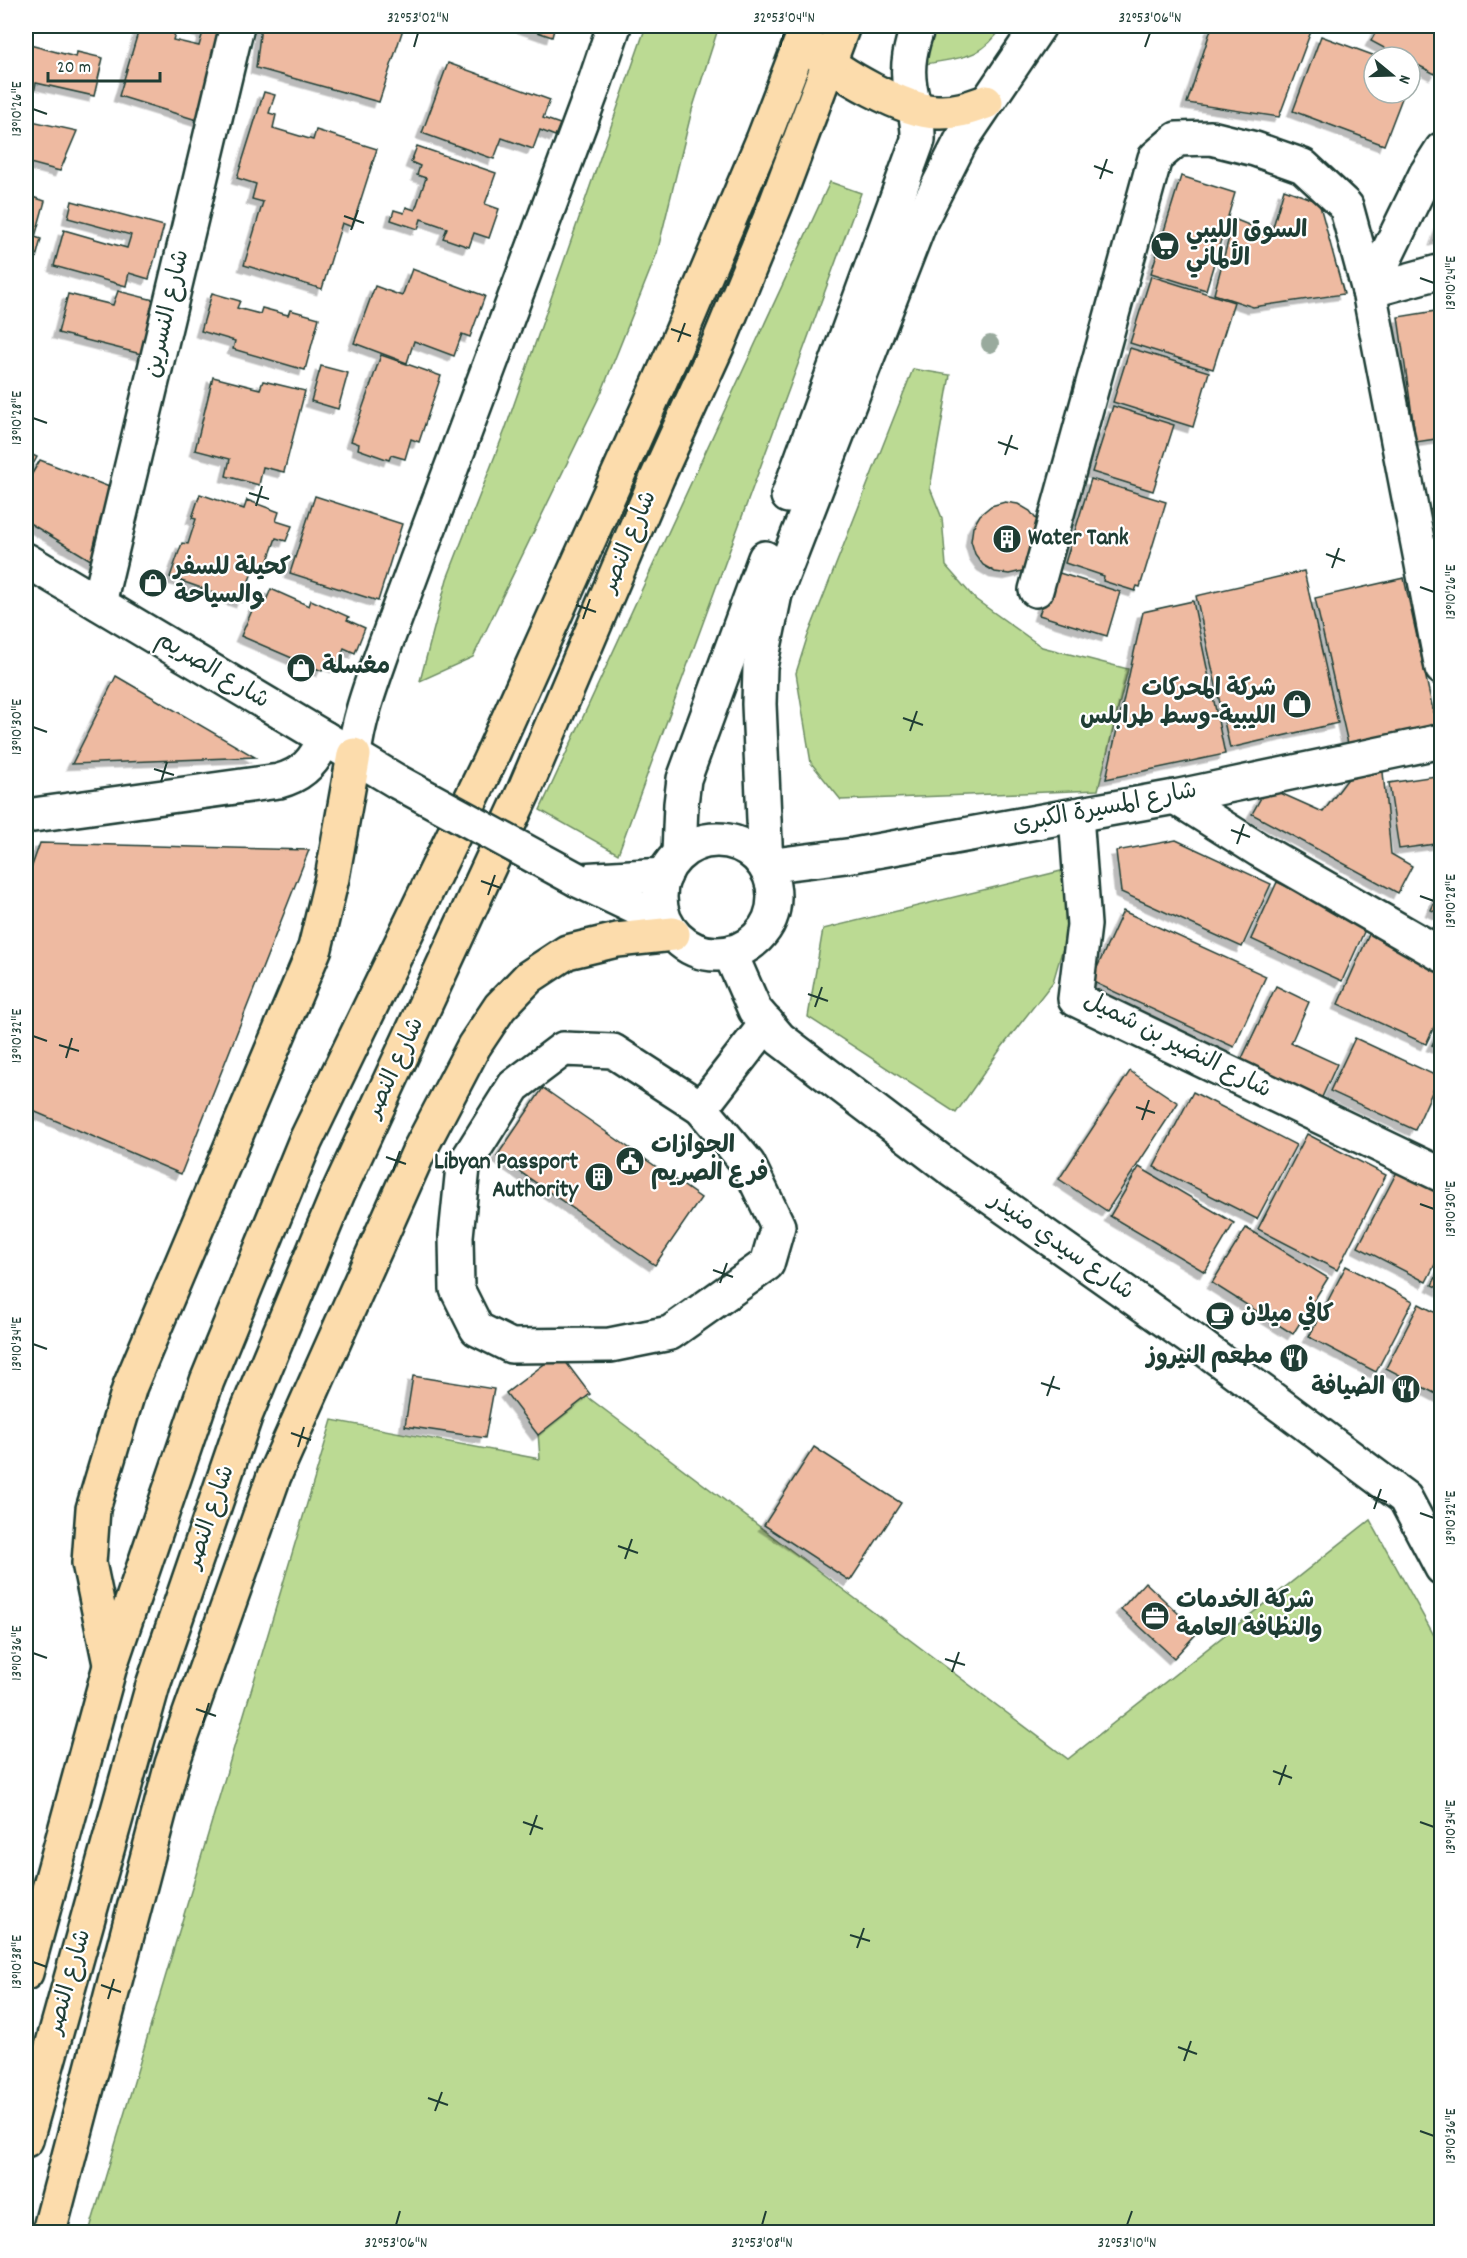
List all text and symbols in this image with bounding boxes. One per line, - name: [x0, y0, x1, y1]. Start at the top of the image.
- text: 32°53'02"N: [387, 8, 449, 30]
- text: 32°53'04"N: [753, 8, 815, 30]
- text: 32°53'06"N: [1119, 8, 1181, 30]
- scale bar: [48, 45, 160, 83]
- north arrow: [1362, 45, 1422, 105]
- text: 20 m: [57, 56, 91, 81]
- text: N: [1392, 72, 1416, 87]
- text: 13°10'26"E: [7, 81, 29, 137]
- place label: السوق الليبي الألماني: [1186, 215, 1307, 278]
- supermarket icon: السوق الليبي الألماني: [1149, 230, 1181, 262]
- street label: شارع النسرين: [137, 247, 199, 381]
- text: 13°10'24"E: [1441, 256, 1463, 310]
- text: 13°10'28"E: [7, 391, 29, 445]
- street label: شارع النصر: [593, 486, 667, 600]
- place label: Water Tank: [1028, 522, 1129, 556]
- building icon: Water Tank: [991, 523, 1023, 555]
- place label: كحيلة للسفر والسياحة: [172, 552, 291, 614]
- text: 13°10'26"E: [1441, 564, 1463, 620]
- shop icon: كحيلة للسفر والسياحة: [137, 567, 169, 599]
- street label: شارع الصريم: [149, 624, 275, 718]
- place label: مغسلة: [322, 651, 390, 685]
- shop icon: مغسلة: [285, 652, 317, 684]
- place label: شركة المحركات الليبية-وسط طرابلس: [1080, 673, 1276, 735]
- shop icon: شركة المحركات الليبية-وسط طرابلس: [1281, 688, 1313, 720]
- text: 13°10'30"E: [7, 699, 29, 755]
- street label: شارع المسيرة الكبرى: [1010, 774, 1200, 844]
- text: 13°10'28"E: [1441, 874, 1463, 928]
- street label: شارع النضير بن شميل: [1077, 984, 1277, 1108]
- text: 13°10'32"E: [7, 1009, 29, 1063]
- street label: شارع النصر: [357, 1012, 434, 1126]
- place label: الجوازات فرع الصريم: [651, 1130, 768, 1192]
- public building icon: الجوازات فرع الصريم: [614, 1145, 646, 1177]
- place label: Libyan Passport Authority: [434, 1146, 579, 1208]
- building icon: Libyan Passport Authority: [583, 1161, 615, 1193]
- text: 13°10'30"E: [1441, 1181, 1463, 1237]
- street label: شارع سيدي منيذر: [980, 1183, 1140, 1310]
- place label: كافي ميلان: [1241, 1296, 1334, 1333]
- cafe icon: كافي ميلان: [1204, 1300, 1236, 1332]
- text: 13°10'34"E: [7, 1317, 29, 1371]
- place label: مطعم النيروز: [1145, 1341, 1273, 1375]
- restaurant icon: مطعم النيروز: [1278, 1342, 1310, 1374]
- place label: الضيافة: [1311, 1372, 1385, 1406]
- restaurant icon: الضيافة: [1390, 1373, 1422, 1405]
- street label: شارع النصر: [177, 1461, 245, 1575]
- text: 13°10'32"E: [1441, 1491, 1463, 1545]
- place label: شركة الخدمات والنظافة العامة: [1176, 1585, 1323, 1647]
- office icon: شركة الخدمات والنظافة العامة: [1139, 1600, 1171, 1632]
- text: 13°10'36"E: [7, 1625, 29, 1681]
- text: 13°10'34"E: [1441, 1800, 1463, 1854]
- street label: شارع النصر: [38, 1926, 101, 2040]
- text: 13°10'38"E: [7, 1935, 29, 1989]
- text: 13°10'36"E: [1441, 2108, 1463, 2164]
- text: 32°53'06"N: [365, 2233, 427, 2255]
- text: 32°53'08"N: [731, 2233, 793, 2255]
- text: 32°53'10"N: [1098, 2233, 1156, 2255]

